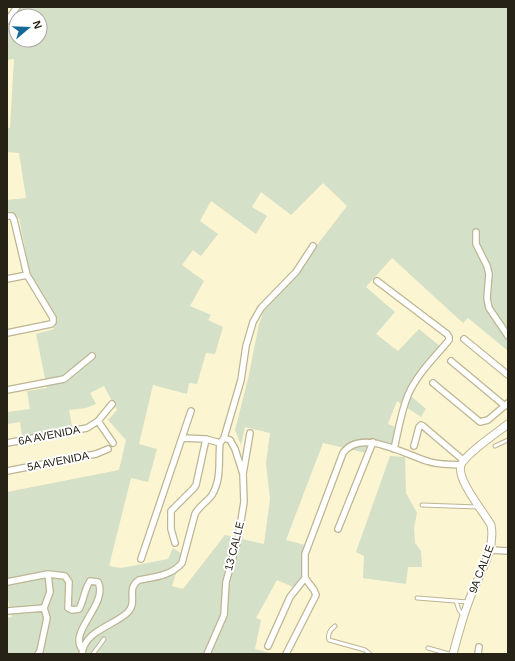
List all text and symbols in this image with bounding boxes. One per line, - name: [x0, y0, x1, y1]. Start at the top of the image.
- north arrow: [8, 8, 48, 48]
- text: N: [30, 19, 44, 31]
- street label: 6A AVENIDA: [17, 423, 82, 447]
- street label: 5A AVENIDA: [26, 449, 91, 473]
- street label: 13 CALLE: [222, 520, 246, 572]
- street label: 9A CALLE: [466, 543, 496, 595]

